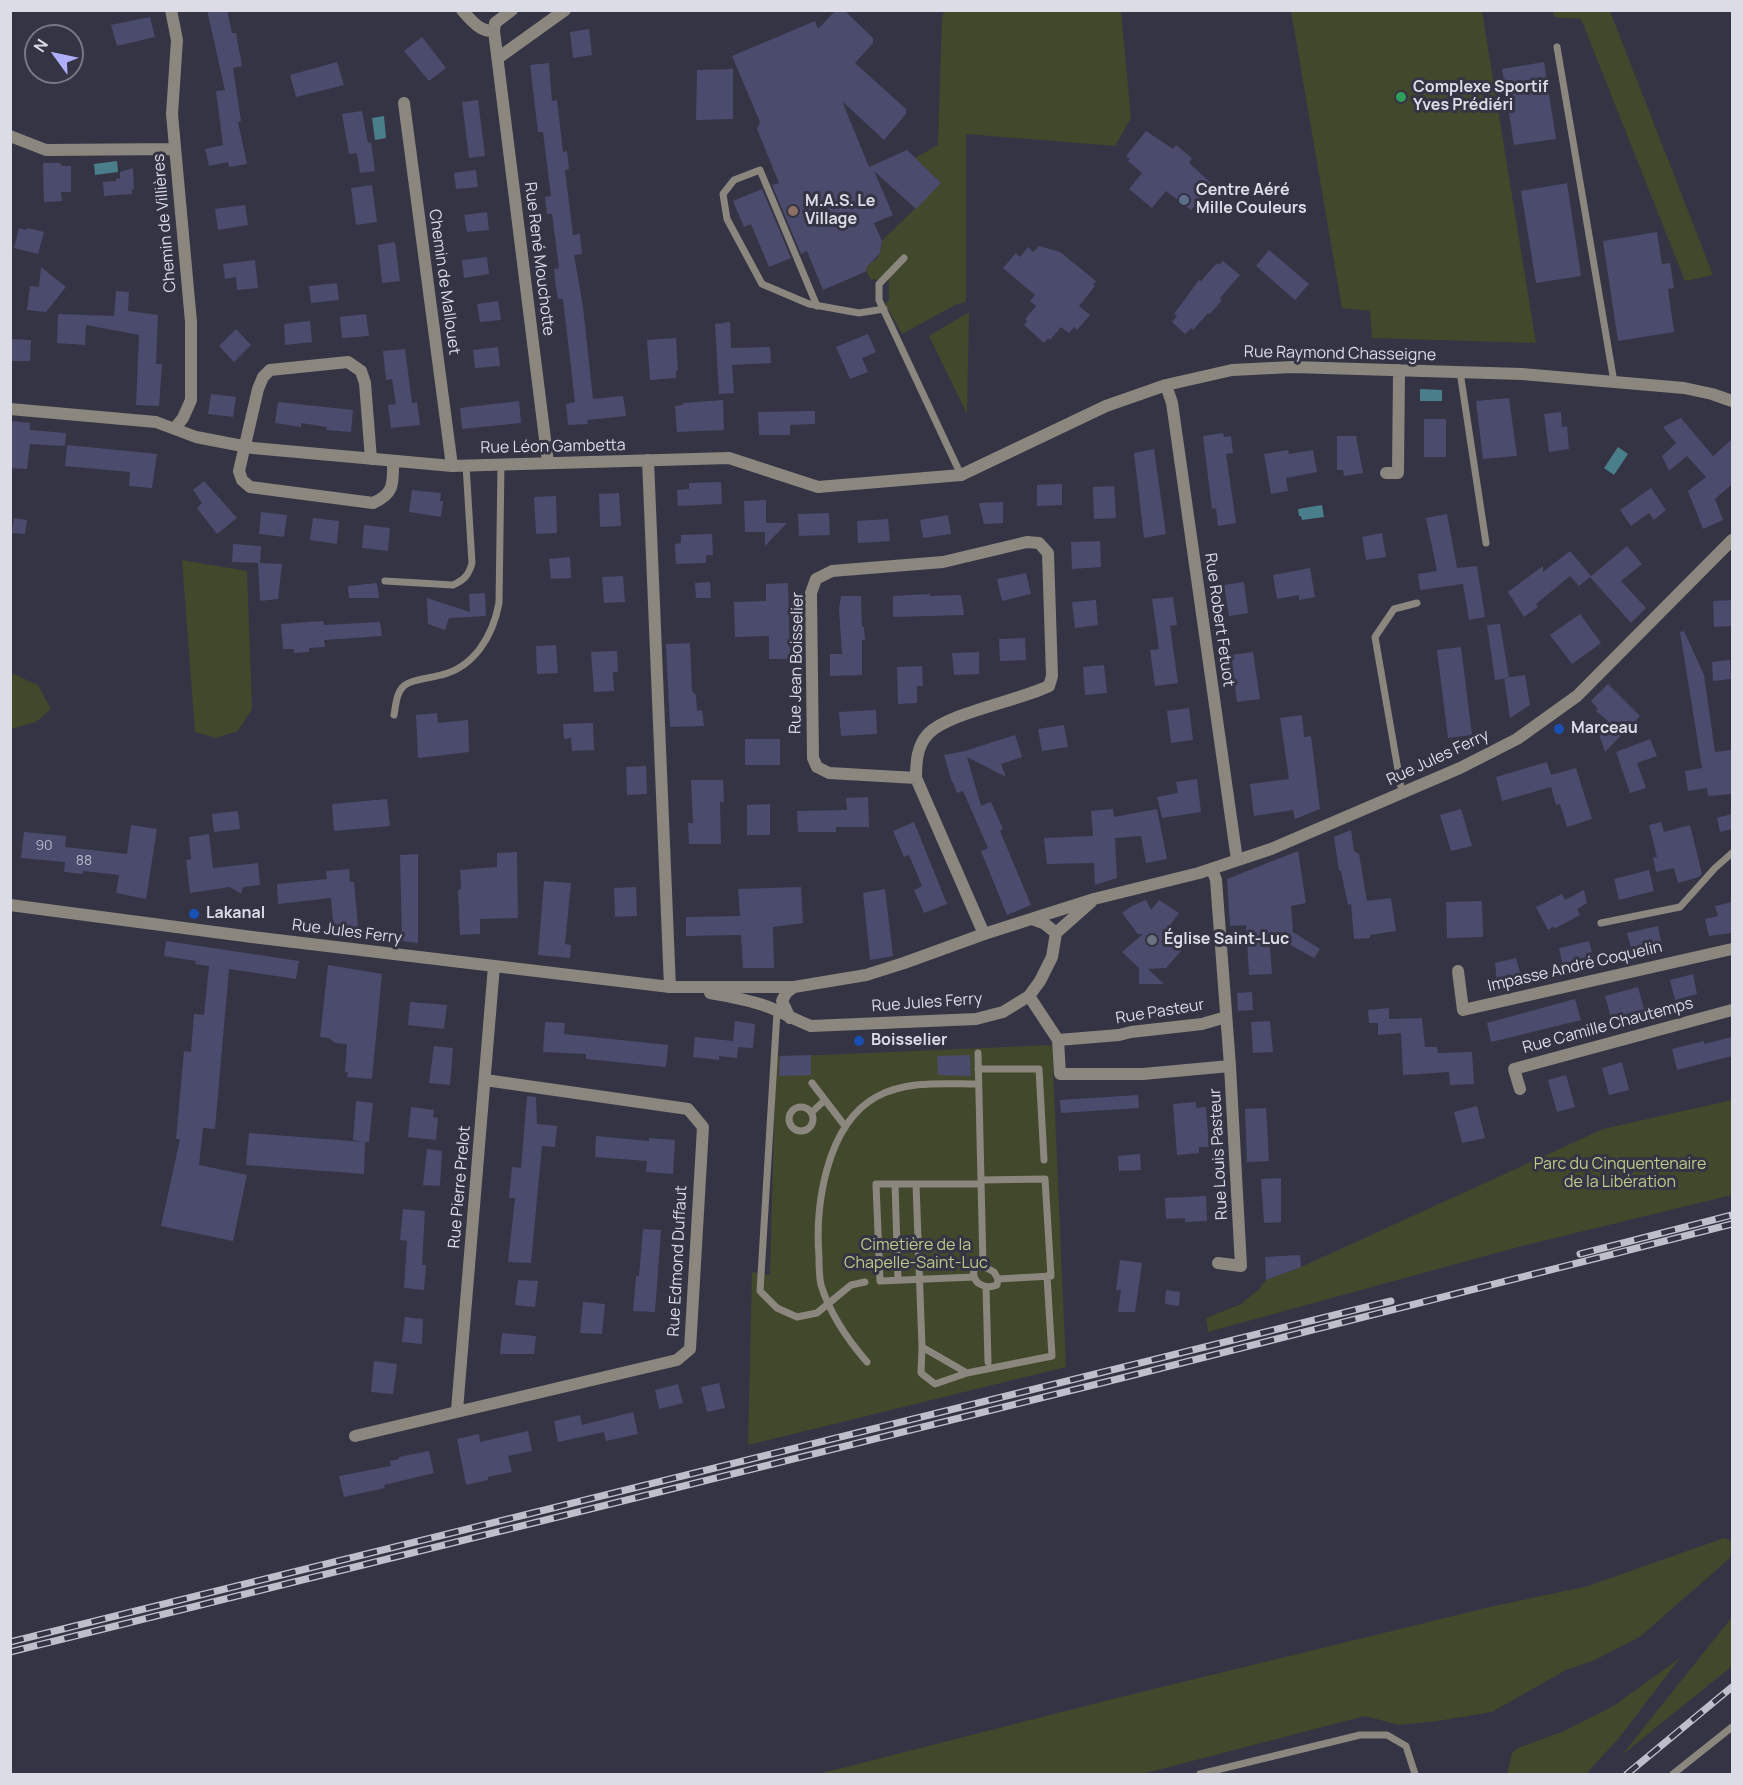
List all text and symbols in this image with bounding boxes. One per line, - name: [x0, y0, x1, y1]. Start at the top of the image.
- north arrow: [24, 24, 84, 84]
- text: N: [28, 34, 53, 56]
- place label: Complexe Sportif Yves Prédiéri: [1413, 78, 1548, 116]
- marker: Complexe Sportif Yves Prédiéri: [1394, 90, 1408, 104]
- street label: Chemin de Villières: [149, 153, 181, 293]
- street label: Rue René Mouchotte: [520, 181, 558, 337]
- place label: Centre Aéré Mille Couleurs: [1196, 181, 1307, 219]
- place label: M.A.S. Le Village: [805, 192, 875, 230]
- marker: Centre Aéré Mille Couleurs: [1177, 193, 1191, 207]
- marker: M.A.S. Le Village: [786, 204, 800, 218]
- street label: Chemin de Mallouet: [424, 208, 464, 356]
- street label: Rue Raymond Chasseigne: [1244, 343, 1436, 365]
- street label: Rue Léon Gambetta: [480, 436, 626, 458]
- street label: Rue Robert Fetuot: [1200, 552, 1238, 688]
- street label: Rue Jean Boisselier: [786, 592, 808, 734]
- place label: Marceau: [1571, 719, 1638, 739]
- marker: Marceau: [1552, 722, 1566, 736]
- street label: Rue Jules Ferry: [1384, 726, 1492, 790]
- house number: 90: [35, 838, 53, 854]
- house number: 88: [76, 853, 92, 869]
- place label: Lakanal: [206, 904, 265, 924]
- marker: Lakanal: [187, 907, 201, 921]
- street label: Rue Jules Ferry: [291, 916, 403, 948]
- place label: Église Saint-Luc: [1164, 930, 1289, 950]
- marker: Église Saint-Luc: [1145, 933, 1159, 947]
- street label: Impasse André Coquelin: [1486, 938, 1664, 996]
- street label: Rue Jules Ferry: [871, 990, 983, 1016]
- street label: Rue Camille Chautemps: [1521, 994, 1695, 1058]
- street label: Rue Pasteur: [1114, 996, 1206, 1028]
- place label: Boisselier: [871, 1031, 947, 1051]
- marker: Boisselier: [852, 1034, 866, 1048]
- street label: Rue Louis Pasteur: [1206, 1088, 1232, 1220]
- street label: Rue Pierre Prelot: [445, 1125, 475, 1249]
- park label: Parc du Cinquentenaire de la Libération: [1534, 1155, 1706, 1193]
- street label: Rue Edmond Duffaut: [664, 1185, 692, 1337]
- park label: Cimetière de la Chapelle-Saint-Luc: [844, 1236, 988, 1274]

